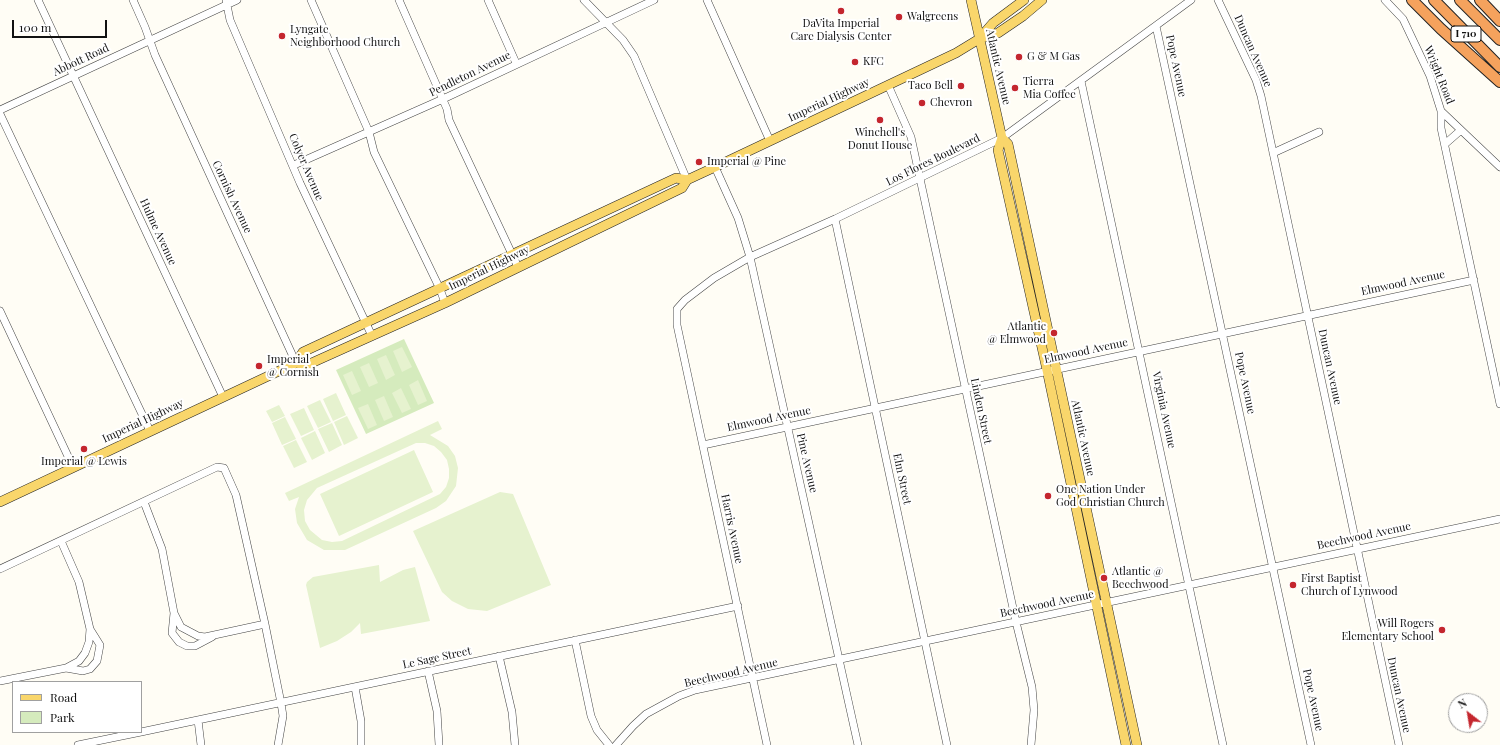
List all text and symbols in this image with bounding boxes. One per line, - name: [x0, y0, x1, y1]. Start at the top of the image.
- marker: DaVita Imperial Care Dialysis Center: [836, 6, 846, 16]
- place label: Walgreens: [907, 10, 958, 24]
- scale bar: [14, 12, 109, 38]
- marker: Walgreens: [894, 12, 904, 22]
- street label: Duncan Avenue: [1231, 13, 1275, 89]
- place label: DaVita Imperial Care Dialysis Center: [790, 17, 892, 43]
- text: 100 m: [19, 19, 51, 35]
- place label: Lyngate Neighborhood Church: [290, 23, 400, 49]
- road number: I 710: [1451, 26, 1481, 42]
- street label: Atlantic Avenue: [983, 28, 1013, 106]
- marker: Lyngate Neighborhood Church: [277, 31, 287, 41]
- street label: Pope Avenue: [1163, 34, 1189, 98]
- street label: Abbott Road: [51, 41, 111, 79]
- street label: Wright Road: [1421, 44, 1457, 106]
- street label: Pendleton Avenue: [427, 49, 513, 99]
- place label: G & M Gas: [1027, 50, 1080, 64]
- marker: G & M Gas: [1014, 52, 1024, 62]
- place label: KFC: [863, 55, 884, 69]
- marker: KFC: [850, 57, 860, 67]
- street label: Imperial Highway: [786, 75, 872, 125]
- place label: Tierra Mia Coffee: [1023, 75, 1076, 101]
- place label: Taco Bell: [908, 79, 953, 93]
- marker: Taco Bell: [956, 81, 966, 91]
- marker: Tierra Mia Coffee: [1010, 83, 1020, 93]
- place label: Chevron: [930, 96, 972, 110]
- marker: Chevron: [917, 98, 927, 108]
- marker: Winchell's Donut House: [875, 115, 885, 125]
- place label: Winchell's Donut House: [848, 126, 912, 152]
- street label: Colyer Avenue: [286, 131, 326, 203]
- street label: Los Flores Boulevard: [884, 131, 982, 189]
- place label: Imperial @ Pine: [707, 155, 786, 169]
- marker: Imperial @ Pine: [694, 157, 704, 167]
- street label: Cornish Avenue: [209, 159, 255, 235]
- street label: Hulme Avenue: [137, 197, 179, 267]
- street label: Imperial Highway: [447, 243, 531, 293]
- street label: Elmwood Avenue: [1360, 268, 1446, 298]
- place label: Atlantic @ Elmwood: [987, 320, 1046, 346]
- marker: Atlantic @ Elmwood: [1049, 328, 1059, 338]
- street label: Duncan Avenue: [1316, 328, 1344, 406]
- street label: Elmwood Avenue: [1043, 336, 1129, 366]
- street label: Pope Avenue: [1232, 351, 1258, 415]
- place label: Imperial @ Cornish: [267, 353, 319, 379]
- marker: Imperial @ Cornish: [254, 361, 264, 371]
- street label: Virginia Avenue: [1149, 370, 1179, 450]
- street label: Linden Street: [968, 377, 994, 445]
- street label: Imperial Highway: [100, 396, 186, 446]
- street label: Atlantic Avenue: [1068, 399, 1098, 477]
- street label: Elmwood Avenue: [726, 404, 812, 434]
- street label: Pine Avenue: [794, 432, 820, 494]
- marker: Imperial @ Lewis: [79, 444, 89, 454]
- street label: Elm Street: [890, 452, 914, 506]
- place label: Imperial @ Lewis: [41, 455, 127, 469]
- place label: One Nation Under God Christian Church: [1056, 483, 1165, 509]
- marker: One Nation Under God Christian Church: [1043, 491, 1053, 501]
- street label: Harris Avenue: [718, 493, 746, 565]
- street label: Beechwood Avenue: [1316, 520, 1412, 552]
- place label: Atlantic @ Beechwood: [1112, 565, 1169, 591]
- place label: First Baptist Church of Lynwood: [1301, 572, 1398, 598]
- marker: Atlantic @ Beechwood: [1099, 573, 1109, 583]
- marker: First Baptist Church of Lynwood: [1288, 580, 1298, 590]
- street label: Beechwood Avenue: [999, 588, 1095, 620]
- place label: Will Rogers Elementary School: [1341, 617, 1434, 643]
- marker: Will Rogers Elementary School: [1437, 625, 1447, 635]
- street label: Le Sage Street: [402, 644, 472, 672]
- street label: Beechwood Avenue: [683, 656, 779, 690]
- street label: Duncan Avenue: [1385, 656, 1413, 734]
- street label: Pope Avenue: [1300, 668, 1326, 732]
- legend: [12, 681, 142, 733]
- text: Road: [50, 689, 77, 705]
- north arrow: [1448, 693, 1488, 733]
- text: N: [1455, 695, 1469, 712]
- text: Park: [50, 709, 75, 725]

